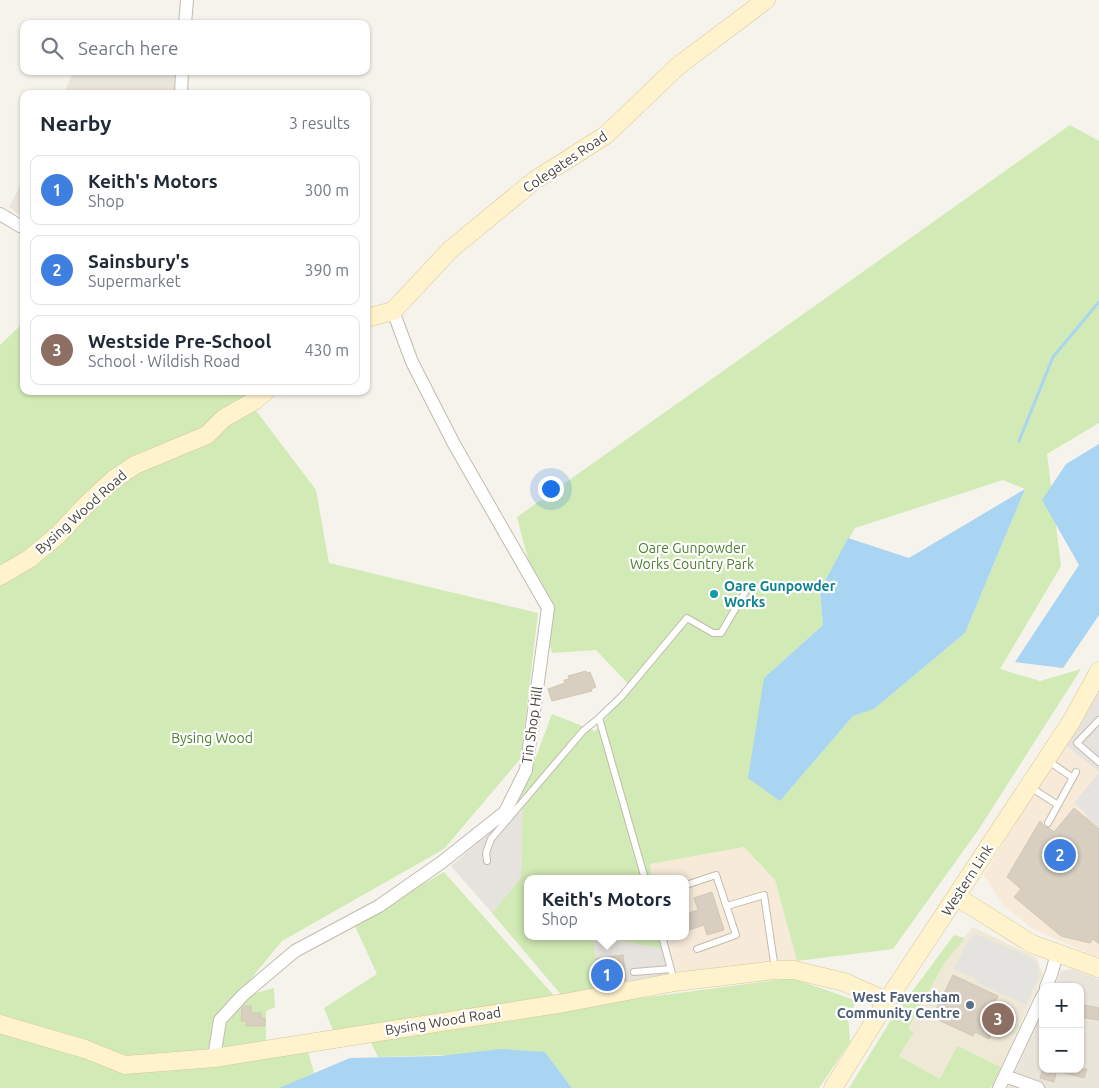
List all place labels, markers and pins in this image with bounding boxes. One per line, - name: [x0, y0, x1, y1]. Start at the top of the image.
- place label: Oare Gunpowder Works: [724, 578, 836, 610]
- marker: Oare Gunpowder Works: [708, 588, 720, 600]
- pin: 2: [1044, 836, 1076, 874]
- pin: 1: [591, 956, 623, 994]
- place label: West Faversham Community Centre: [837, 989, 960, 1021]
- marker: West Faversham Community Centre: [964, 999, 976, 1011]
- pin: 3: [982, 1000, 1014, 1038]

